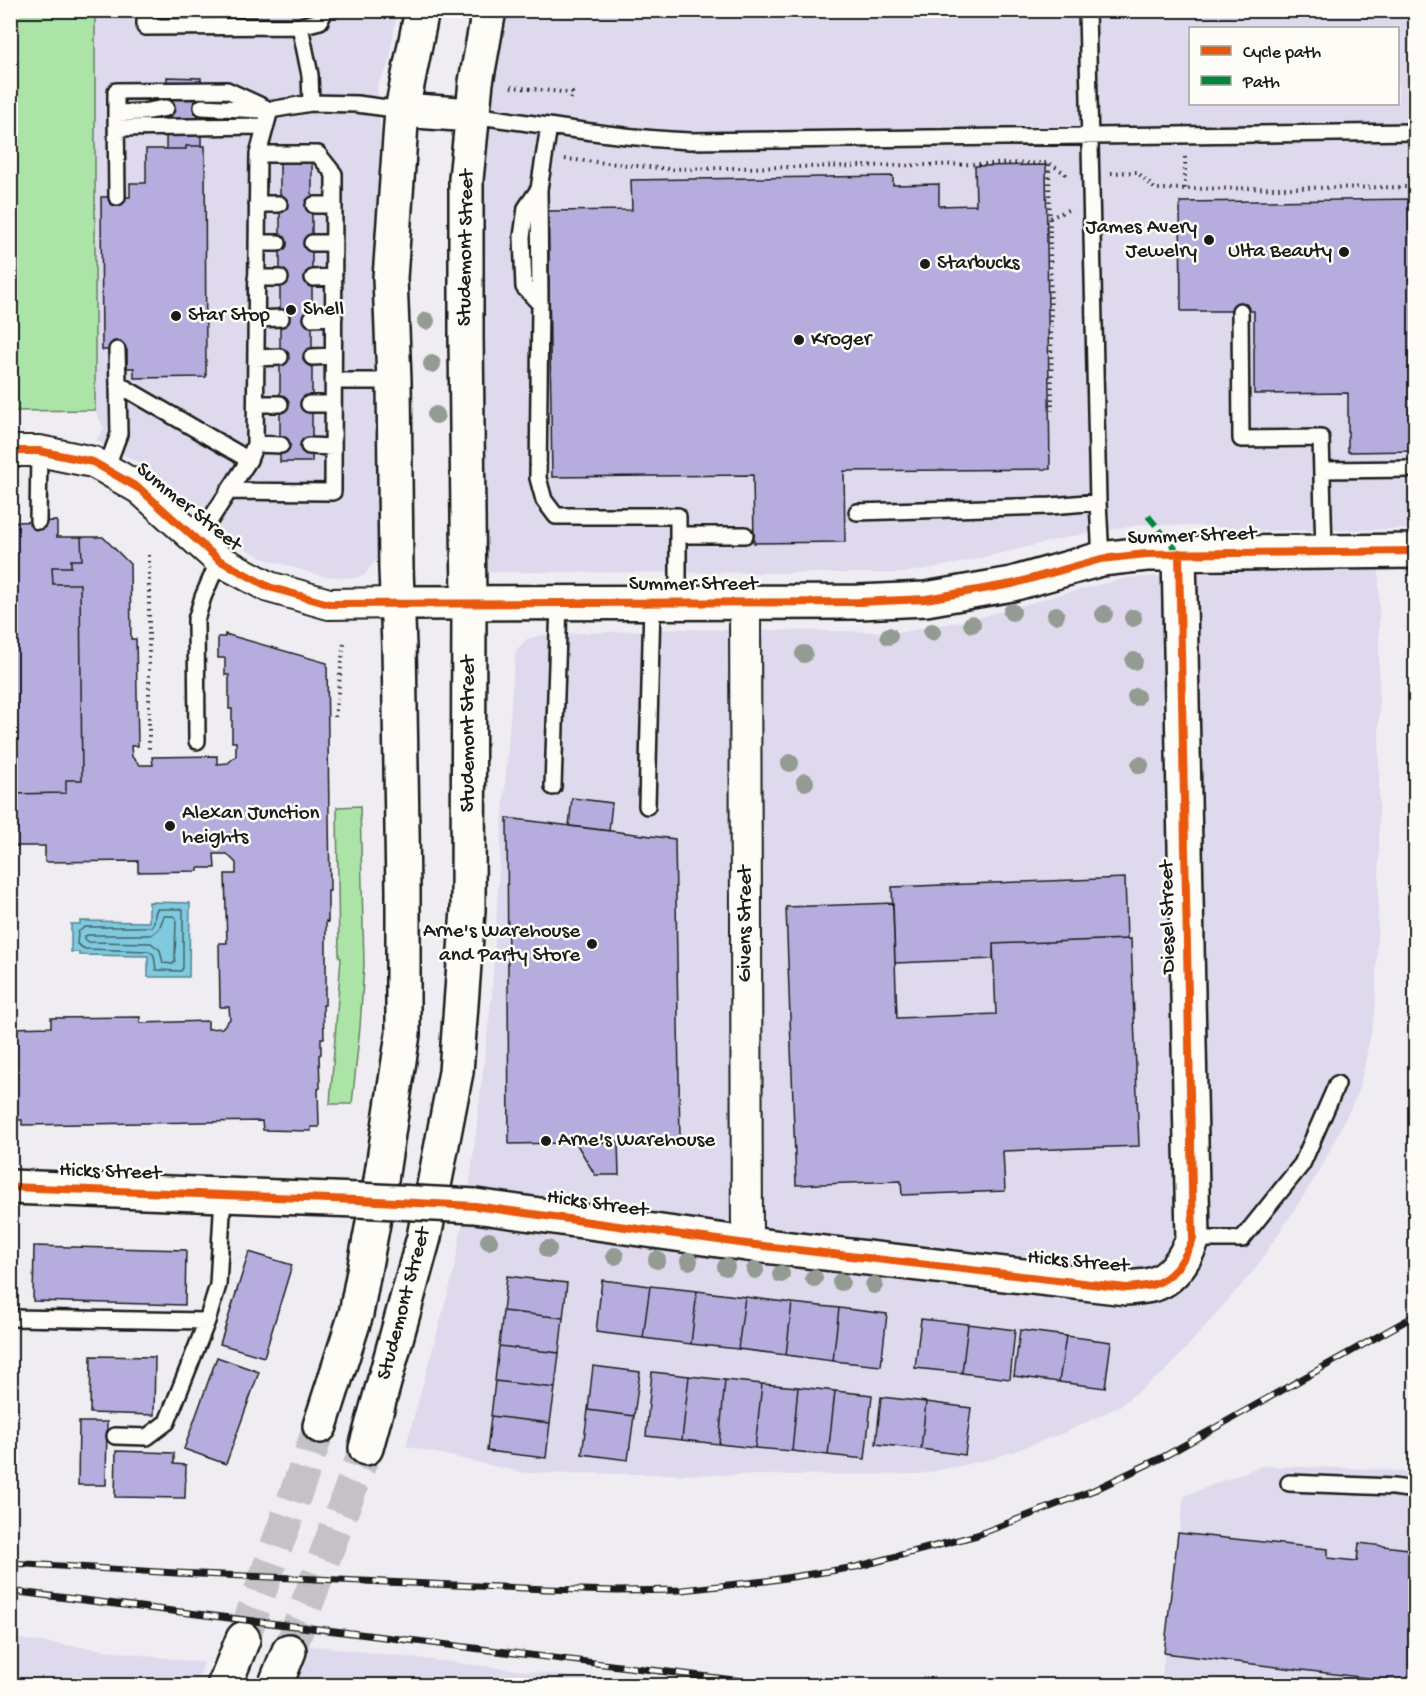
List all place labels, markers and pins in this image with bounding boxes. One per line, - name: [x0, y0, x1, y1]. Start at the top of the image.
- place label: James Avery Jewelry: [1086, 216, 1197, 265]
- marker: James Avery Jewelry: [1202, 233, 1216, 247]
- place label: Ulta Beauty: [1228, 240, 1332, 265]
- marker: Ulta Beauty: [1337, 245, 1351, 259]
- place label: Starbucks: [937, 252, 1021, 277]
- marker: Starbucks: [918, 257, 932, 271]
- place label: Shell: [303, 298, 344, 323]
- marker: Shell: [284, 303, 298, 317]
- place label: Star Stop: [188, 304, 271, 329]
- marker: Star Stop: [169, 309, 183, 323]
- place label: Kroger: [811, 328, 873, 353]
- marker: Kroger: [792, 333, 806, 347]
- place label: Alexan Junction heights: [182, 802, 320, 851]
- marker: Alexan Junction heights: [163, 819, 177, 833]
- place label: Arne's Warehouse and Party Store: [423, 920, 581, 969]
- marker: Arne's Warehouse and Party Store: [585, 937, 599, 951]
- place label: Arne's Warehouse: [558, 1129, 716, 1154]
- marker: Arne's Warehouse: [539, 1134, 553, 1148]

